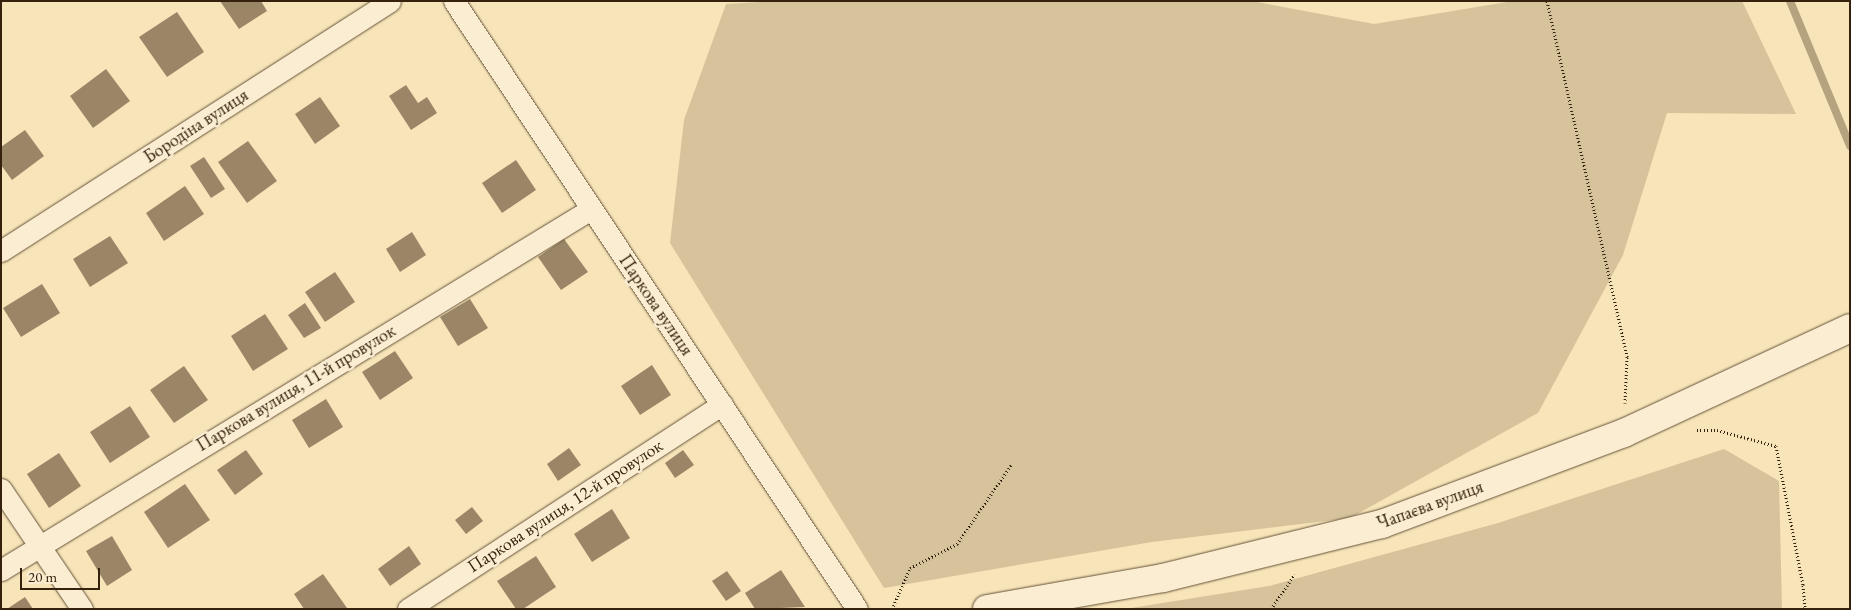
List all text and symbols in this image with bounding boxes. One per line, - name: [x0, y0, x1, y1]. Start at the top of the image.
- street label: Бородіна вулиця: [140, 84, 252, 168]
- street label: Паркова вулиця: [614, 250, 698, 360]
- street label: Паркова вулиця, 11-й провулок: [192, 320, 400, 456]
- street label: Паркова вулиця, 12-й провулок: [463, 435, 667, 577]
- street label: Чапаєва вулиця: [1374, 476, 1486, 534]
- scale bar: [22, 558, 102, 590]
- text: 20 m: [28, 567, 57, 586]

